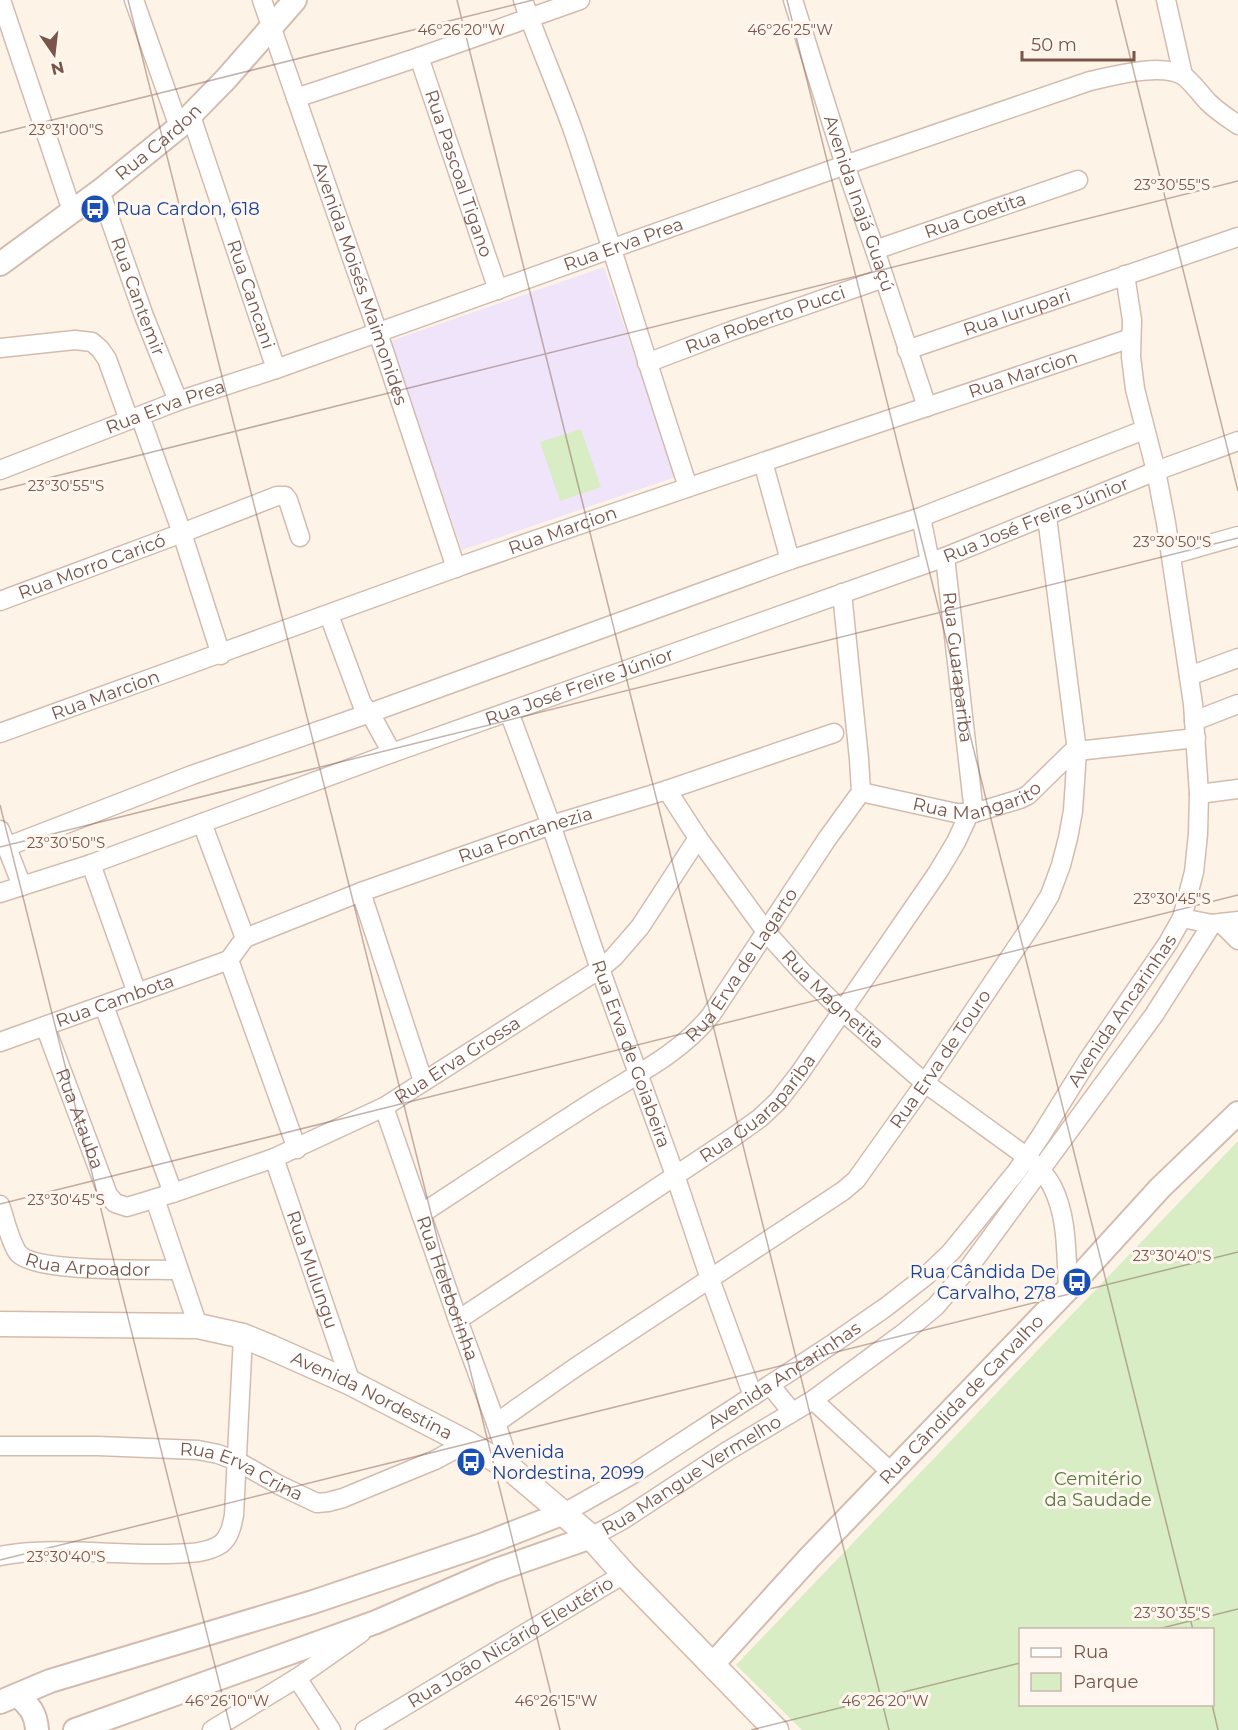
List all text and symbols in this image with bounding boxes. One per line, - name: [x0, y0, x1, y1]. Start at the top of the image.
- text: 46°26'20"W: [417, 20, 505, 39]
- text: 46°26'25"W: [747, 20, 833, 39]
- north arrow: [24, 24, 84, 84]
- scale bar: [1022, 24, 1134, 62]
- text: 50 m: [1031, 34, 1077, 56]
- text: N: [49, 57, 66, 79]
- street label: Rua Pascoal Tigano: [420, 87, 497, 260]
- street label: Rua Cardon: [111, 99, 206, 185]
- street label: Avenida Inajá Guaçú: [819, 113, 899, 295]
- text: 23°31'00"S: [28, 120, 104, 139]
- street label: Avenida Moisés Maimonides: [308, 159, 412, 408]
- text: 23°30'55"S: [1134, 175, 1210, 194]
- street label: Rua Goetita: [921, 188, 1029, 243]
- bus stop icon: Rua Cardon, 618: [79, 193, 111, 225]
- place label: Rua Cardon, 618: [116, 198, 260, 220]
- street label: Rua Erva Prea: [561, 213, 686, 276]
- street label: Rua Cantemir: [106, 234, 170, 359]
- street label: Rua Cancani: [222, 237, 279, 352]
- street label: Rua Roberto Pucci: [682, 281, 848, 358]
- street label: Rua Iurupari: [960, 284, 1073, 341]
- street label: Rua Marcion: [966, 346, 1080, 403]
- street label: Rua Erva Prea: [103, 375, 228, 439]
- street label: Rua José Freire Júnior: [940, 472, 1132, 568]
- text: 23°30'55"S: [28, 476, 104, 495]
- street label: Rua Marcion: [505, 502, 620, 559]
- street label: Rua Morro Caricó: [15, 529, 169, 604]
- text: 23°30'50"S: [1133, 532, 1211, 551]
- street label: Rua Guarapariba: [938, 591, 977, 744]
- street label: Rua José Freire Júnior: [482, 643, 676, 730]
- street label: Rua Marcion: [48, 665, 163, 725]
- street label: Rua Mangarito: [911, 777, 1046, 825]
- street label: Rua Fontanezia: [455, 802, 595, 868]
- text: 23°30'50"S: [27, 833, 105, 852]
- street label: Rua Erva de Lagarto: [681, 884, 803, 1047]
- text: 23°30'45"S: [1133, 889, 1211, 908]
- street label: Avenida Ancarinhas: [1063, 931, 1182, 1091]
- street label: Rua Magnetita: [777, 946, 888, 1053]
- street label: Rua Erva de Goiabeira: [587, 957, 675, 1151]
- street label: Rua Cambota: [53, 970, 177, 1032]
- street label: Rua Erva de Touro: [885, 985, 996, 1133]
- street label: Rua Erva Grossa: [390, 1012, 525, 1108]
- street label: Rua Guarapariba: [695, 1050, 820, 1168]
- street label: Rua Atauba: [51, 1065, 108, 1172]
- text: 23°30'45"S: [27, 1190, 105, 1209]
- street label: Rua Mulungu: [282, 1208, 343, 1332]
- street label: Rua Heleborinha: [412, 1213, 483, 1364]
- text: 23°30'40"S: [1133, 1246, 1212, 1265]
- street label: Rua Arpoador: [23, 1248, 151, 1281]
- place label: Rua Cândida De Carvalho, 278: [910, 1261, 1056, 1304]
- bus stop icon: Rua Cândida De Carvalho, 278: [1061, 1266, 1093, 1298]
- street label: Rua Cândida de Carvalho: [875, 1310, 1048, 1489]
- street label: Avenida Ancarinhas: [703, 1317, 865, 1433]
- street label: Avenida Nordestina: [288, 1347, 456, 1445]
- street label: Rua Mangue Vermelho: [598, 1410, 785, 1540]
- street label: Rua Erva Crina: [179, 1438, 306, 1506]
- place label: Avenida Nordestina, 2099: [492, 1441, 644, 1484]
- bus stop icon: Avenida Nordestina, 2099: [455, 1446, 487, 1478]
- park label: Cemitério da Saudade: [1044, 1468, 1152, 1511]
- text: 23°30'40"S: [27, 1547, 106, 1566]
- street label: Rua João Nicário Eleutério: [404, 1572, 618, 1713]
- text: 23°30'35"S: [1134, 1603, 1210, 1622]
- legend: [1019, 1628, 1214, 1706]
- text: Rua: [1073, 1641, 1109, 1663]
- text: Parque: [1073, 1671, 1139, 1693]
- text: 46°26'10"W: [185, 1691, 270, 1710]
- text: 46°26'15"W: [515, 1691, 598, 1710]
- text: 46°26'20"W: [841, 1691, 929, 1710]

